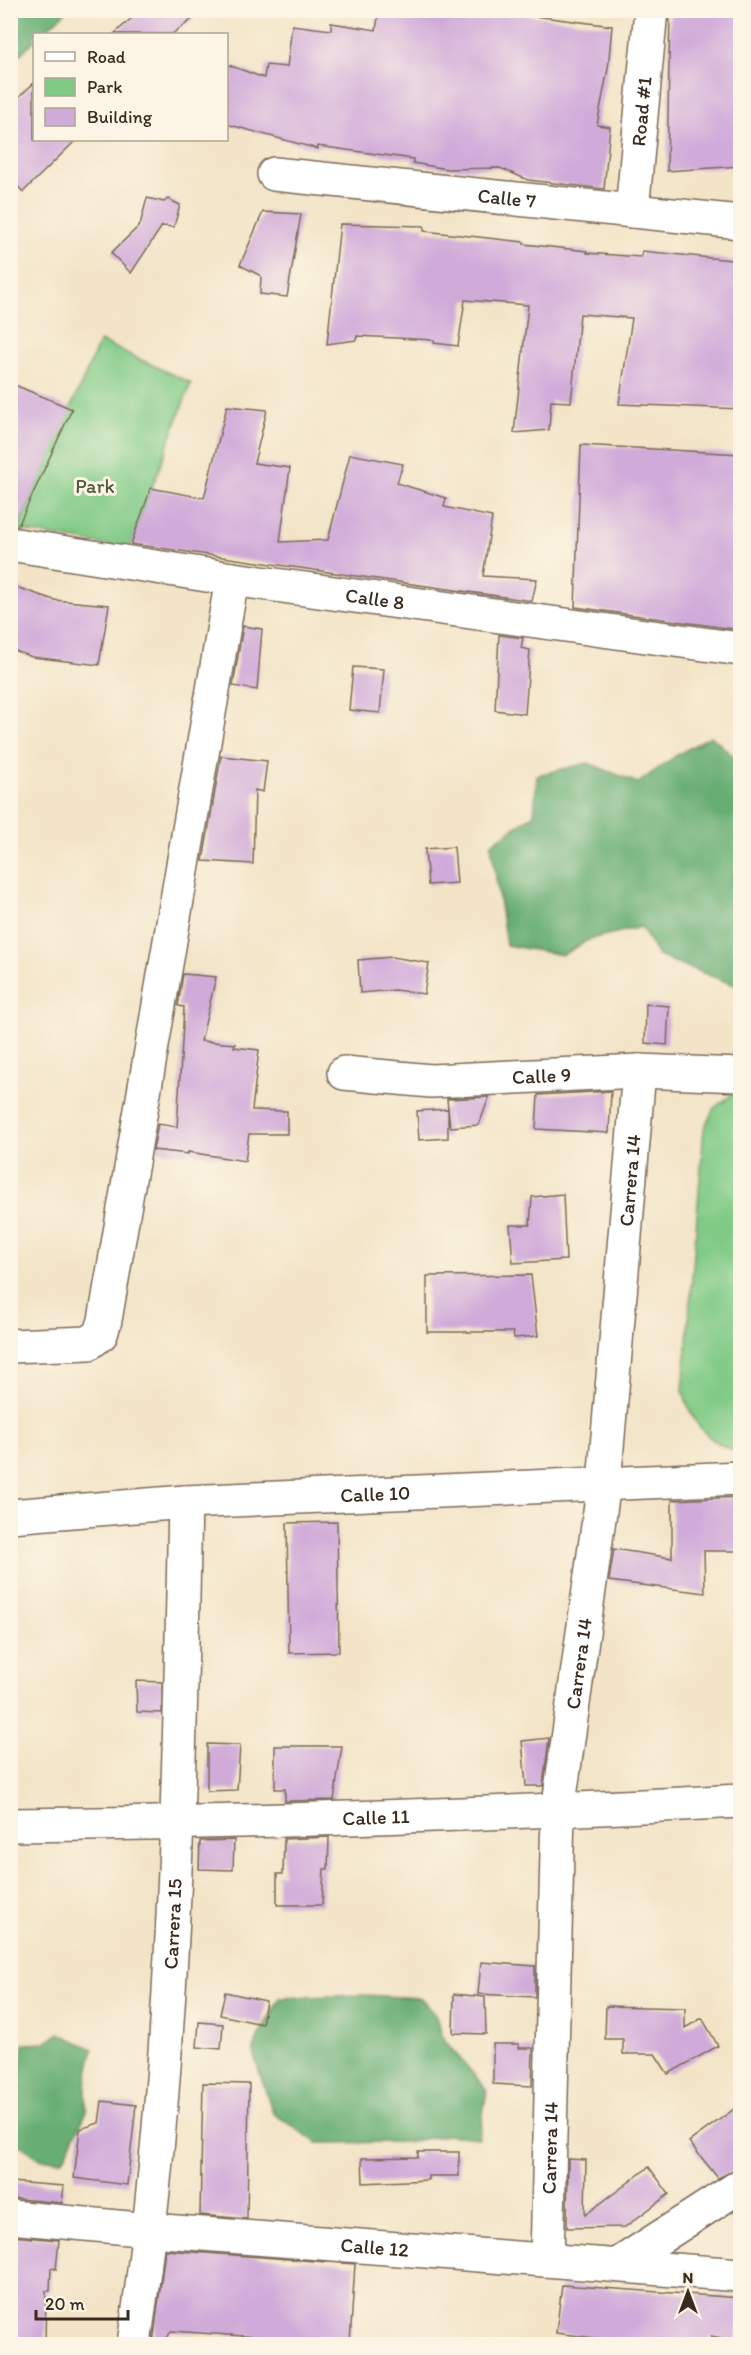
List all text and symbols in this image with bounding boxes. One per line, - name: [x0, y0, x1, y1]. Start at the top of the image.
- legend: [33, 33, 228, 141]
- text: Road: [87, 46, 126, 68]
- text: Park: [87, 76, 122, 98]
- street label: Road #1: [626, 76, 657, 147]
- text: Building: [87, 106, 153, 128]
- street label: Calle 7: [476, 183, 537, 213]
- park label: Park: [75, 474, 115, 498]
- street label: Calle 8: [344, 583, 406, 615]
- street label: Calle 9: [511, 1062, 572, 1089]
- street label: Carrera 14: [614, 1133, 646, 1228]
- street label: Calle 10: [340, 1480, 411, 1507]
- street label: Carrera 14: [560, 1616, 597, 1711]
- street label: Calle 11: [342, 1804, 410, 1830]
- street label: Carrera 15: [158, 1878, 187, 1970]
- street label: Carrera 14: [537, 2102, 563, 2195]
- street label: Calle 12: [340, 2233, 410, 2262]
- north arrow: [658, 2262, 718, 2322]
- text: N: [683, 2268, 693, 2287]
- scale bar: [36, 2283, 128, 2321]
- text: 20 m: [45, 2293, 85, 2315]

